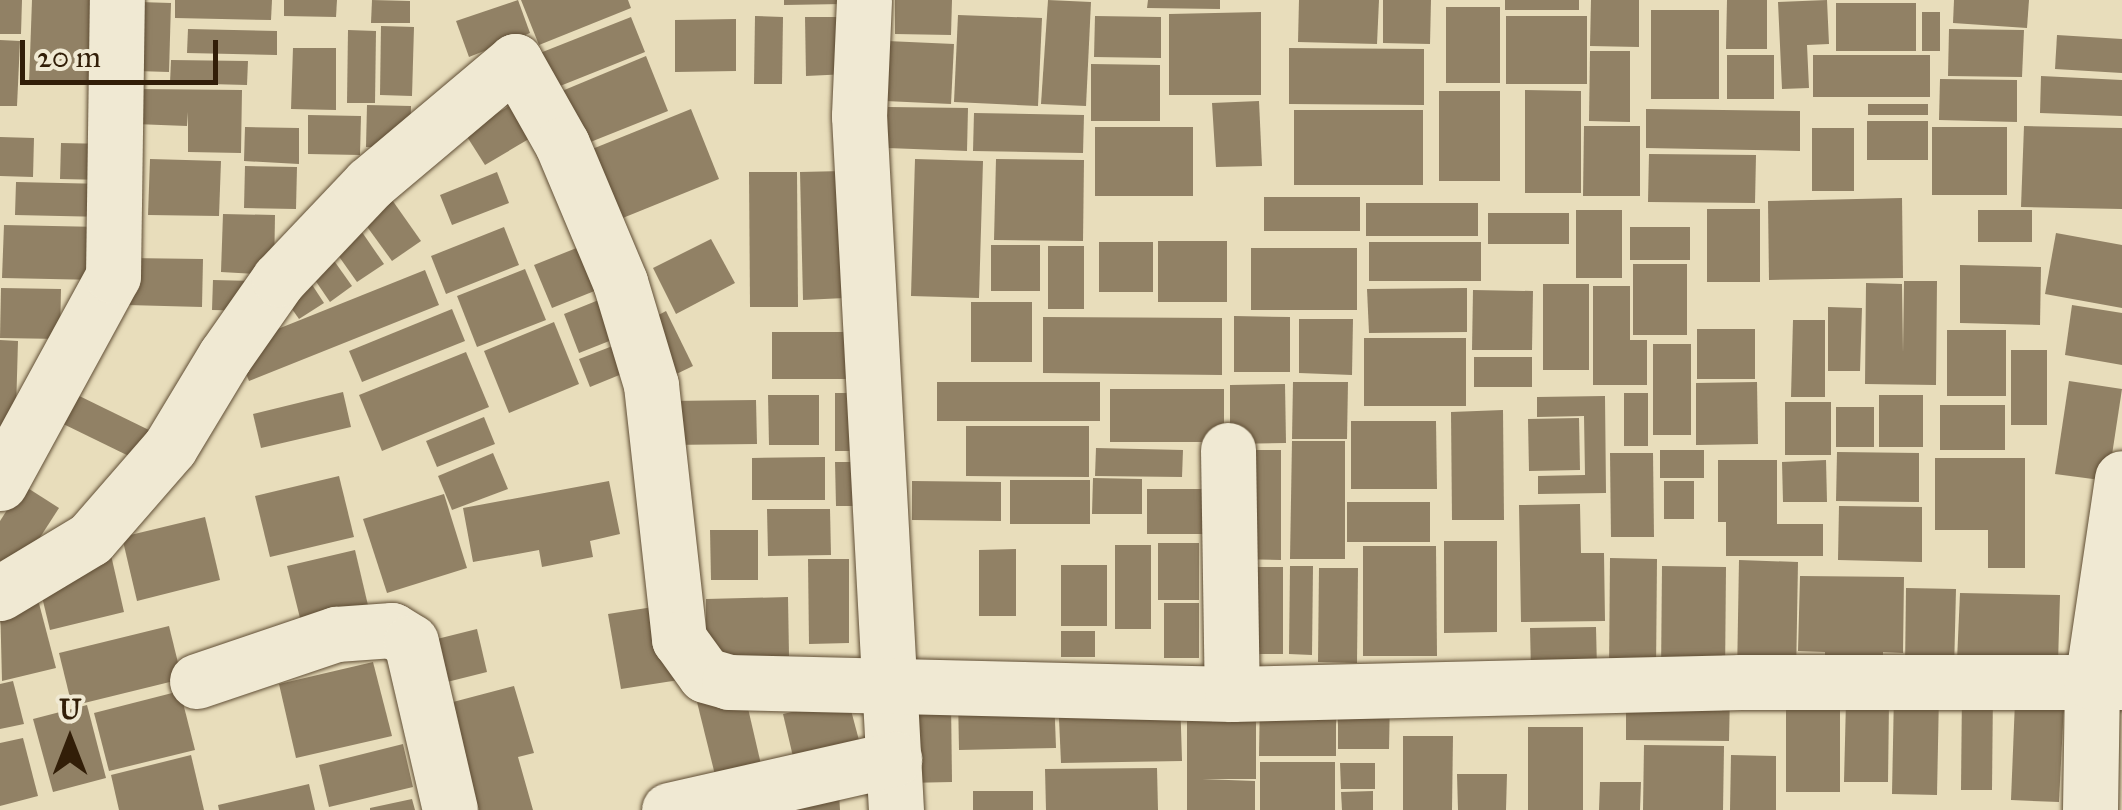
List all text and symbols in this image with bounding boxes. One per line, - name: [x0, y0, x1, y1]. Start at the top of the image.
- scale bar: [25, 20, 222, 82]
- text: 20 m: [37, 39, 101, 75]
- north arrow: [20, 690, 120, 790]
- text: U: [59, 692, 81, 727]

